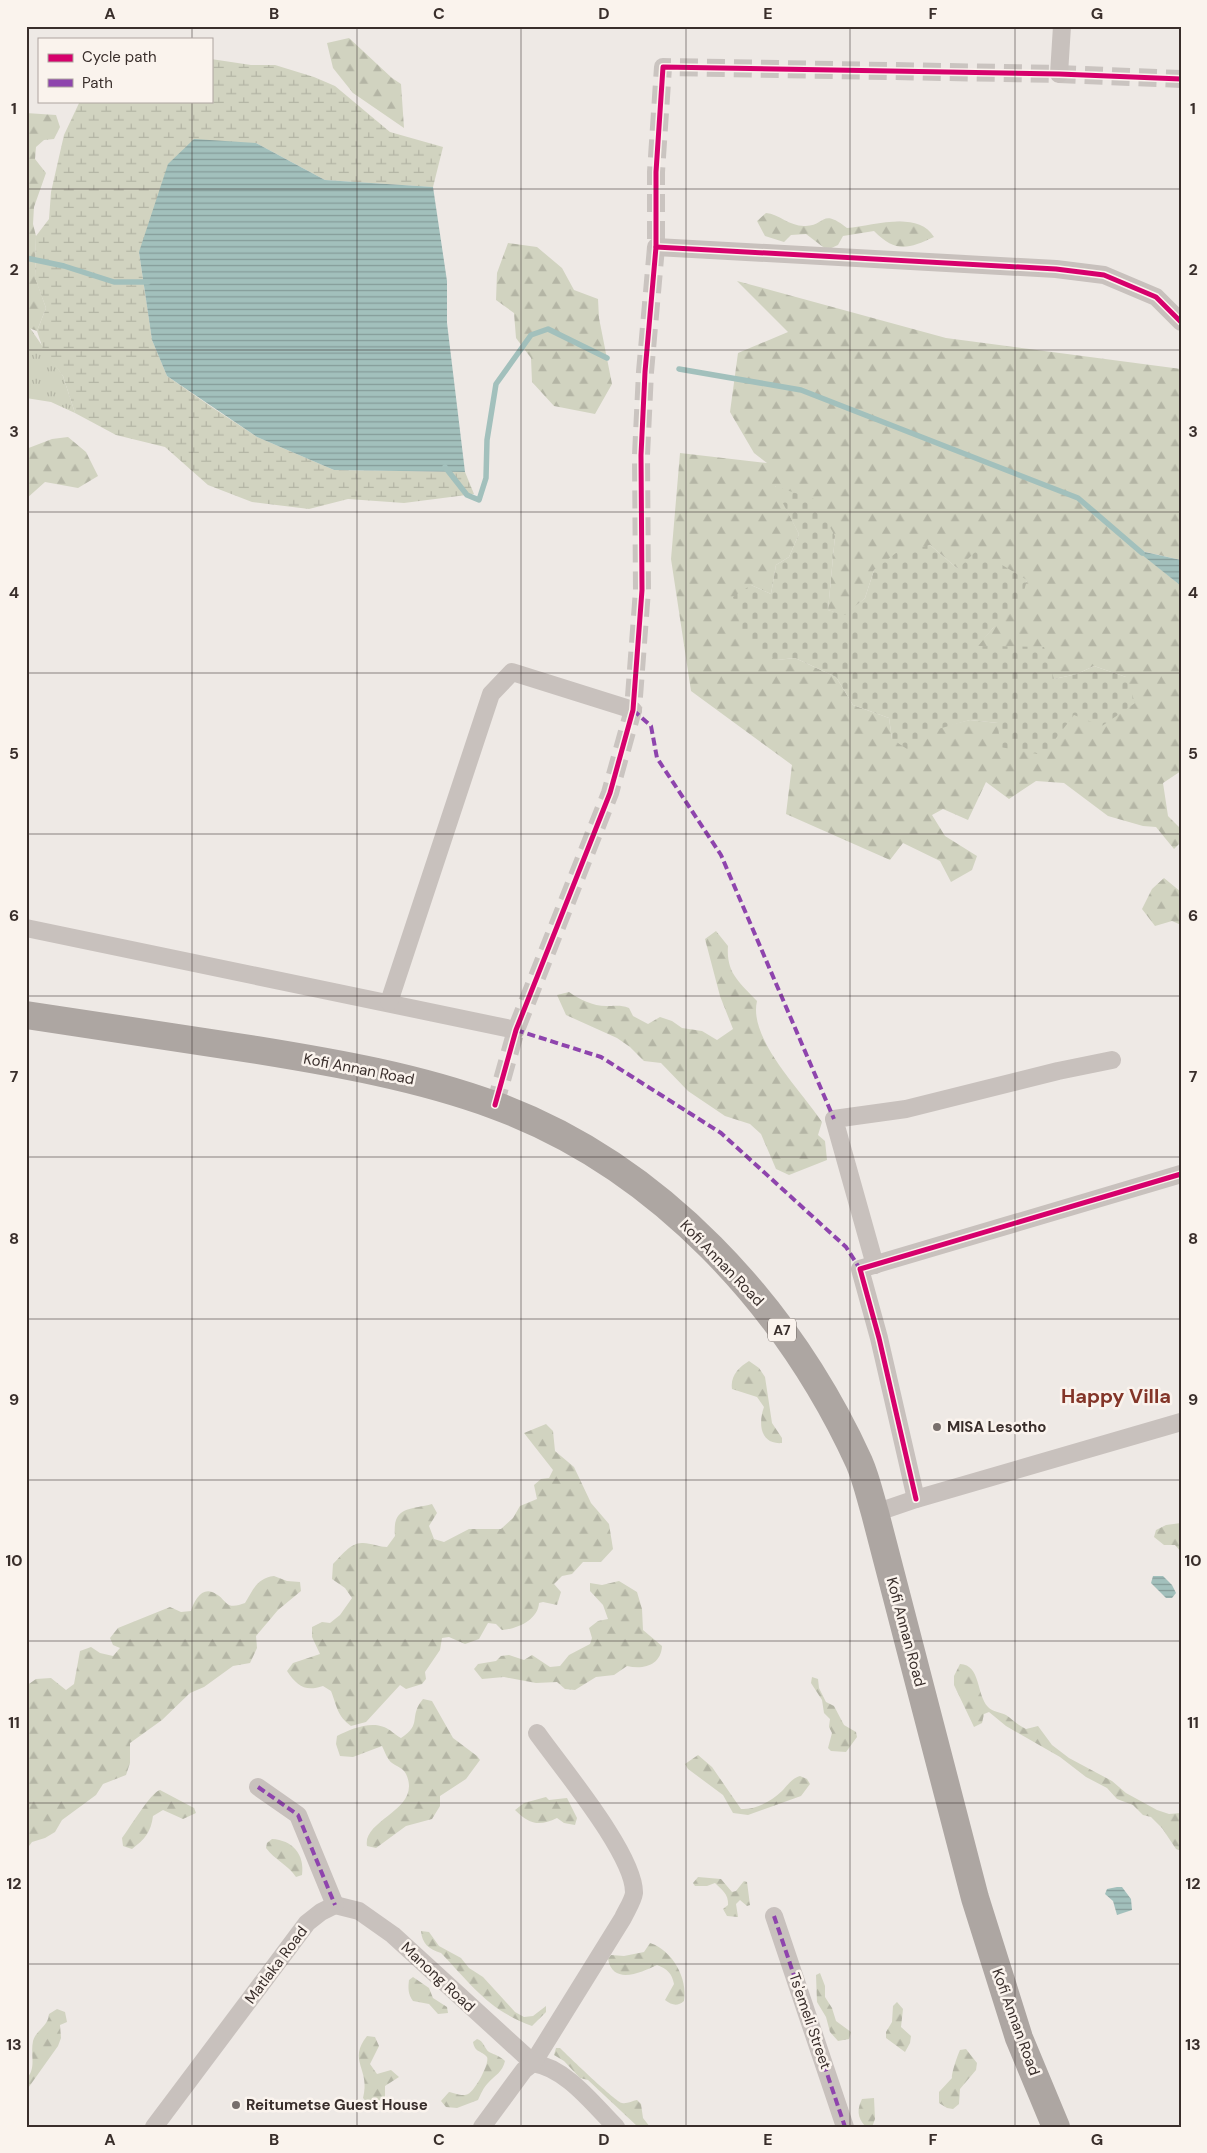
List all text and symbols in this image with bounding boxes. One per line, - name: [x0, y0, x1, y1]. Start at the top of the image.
- text: A: [104, 3, 116, 24]
- text: B: [269, 3, 279, 24]
- text: C: [433, 3, 445, 24]
- text: D: [598, 3, 610, 24]
- text: E: [763, 3, 773, 24]
- text: F: [929, 3, 938, 24]
- text: G: [1091, 3, 1103, 24]
- legend: [38, 38, 212, 102]
- text: Cycle path: [82, 47, 157, 67]
- text: Path: [82, 73, 113, 93]
- text: 1: [11, 98, 17, 119]
- text: 1: [1190, 98, 1196, 119]
- text: 2: [9, 259, 19, 280]
- text: 2: [1188, 259, 1198, 280]
- text: 3: [9, 421, 19, 442]
- text: 3: [1188, 421, 1198, 442]
- text: 4: [9, 582, 19, 603]
- text: 4: [1188, 582, 1198, 603]
- text: 5: [9, 743, 19, 764]
- text: 5: [1188, 743, 1198, 764]
- text: 6: [9, 905, 19, 926]
- text: 6: [1188, 905, 1198, 926]
- street label: Kofi Annan Road: [302, 1048, 416, 1090]
- text: 7: [10, 1066, 19, 1087]
- text: 7: [1189, 1066, 1198, 1087]
- street label: Kofi Annan Road: [676, 1216, 768, 1310]
- text: 8: [9, 1228, 19, 1249]
- text: 8: [1188, 1228, 1198, 1249]
- road number: A7: [768, 1318, 796, 1342]
- district label: Happy Villa: [1061, 1383, 1171, 1409]
- text: 9: [9, 1389, 19, 1410]
- text: 9: [1188, 1389, 1198, 1410]
- place label: MISA Lesotho: [947, 1417, 1046, 1437]
- marker: MISA Lesotho: [931, 1421, 943, 1433]
- text: 10: [5, 1550, 23, 1571]
- text: 10: [1184, 1550, 1202, 1571]
- street label: Kofi Annan Road: [882, 1575, 930, 1689]
- text: 11: [8, 1712, 20, 1733]
- text: 11: [1187, 1712, 1199, 1733]
- text: 12: [6, 1873, 22, 1894]
- text: 12: [1185, 1873, 1201, 1894]
- street label: Matlaka Road: [240, 1922, 312, 2008]
- street label: Manong Road: [397, 1938, 479, 2016]
- street label: Kofi Annan Road: [987, 1966, 1045, 2078]
- street label: Ts'emeli Street: [784, 1970, 836, 2072]
- text: 13: [6, 2034, 22, 2055]
- text: 13: [1185, 2034, 1201, 2055]
- place label: Reitumetse Guest House: [246, 2095, 428, 2115]
- marker: Reitumetse Guest House: [230, 2099, 242, 2111]
- text: A: [104, 2129, 116, 2150]
- text: B: [269, 2129, 279, 2150]
- text: C: [433, 2129, 445, 2150]
- text: D: [598, 2129, 610, 2150]
- text: E: [763, 2129, 773, 2150]
- text: F: [929, 2129, 938, 2150]
- text: G: [1091, 2129, 1103, 2150]

